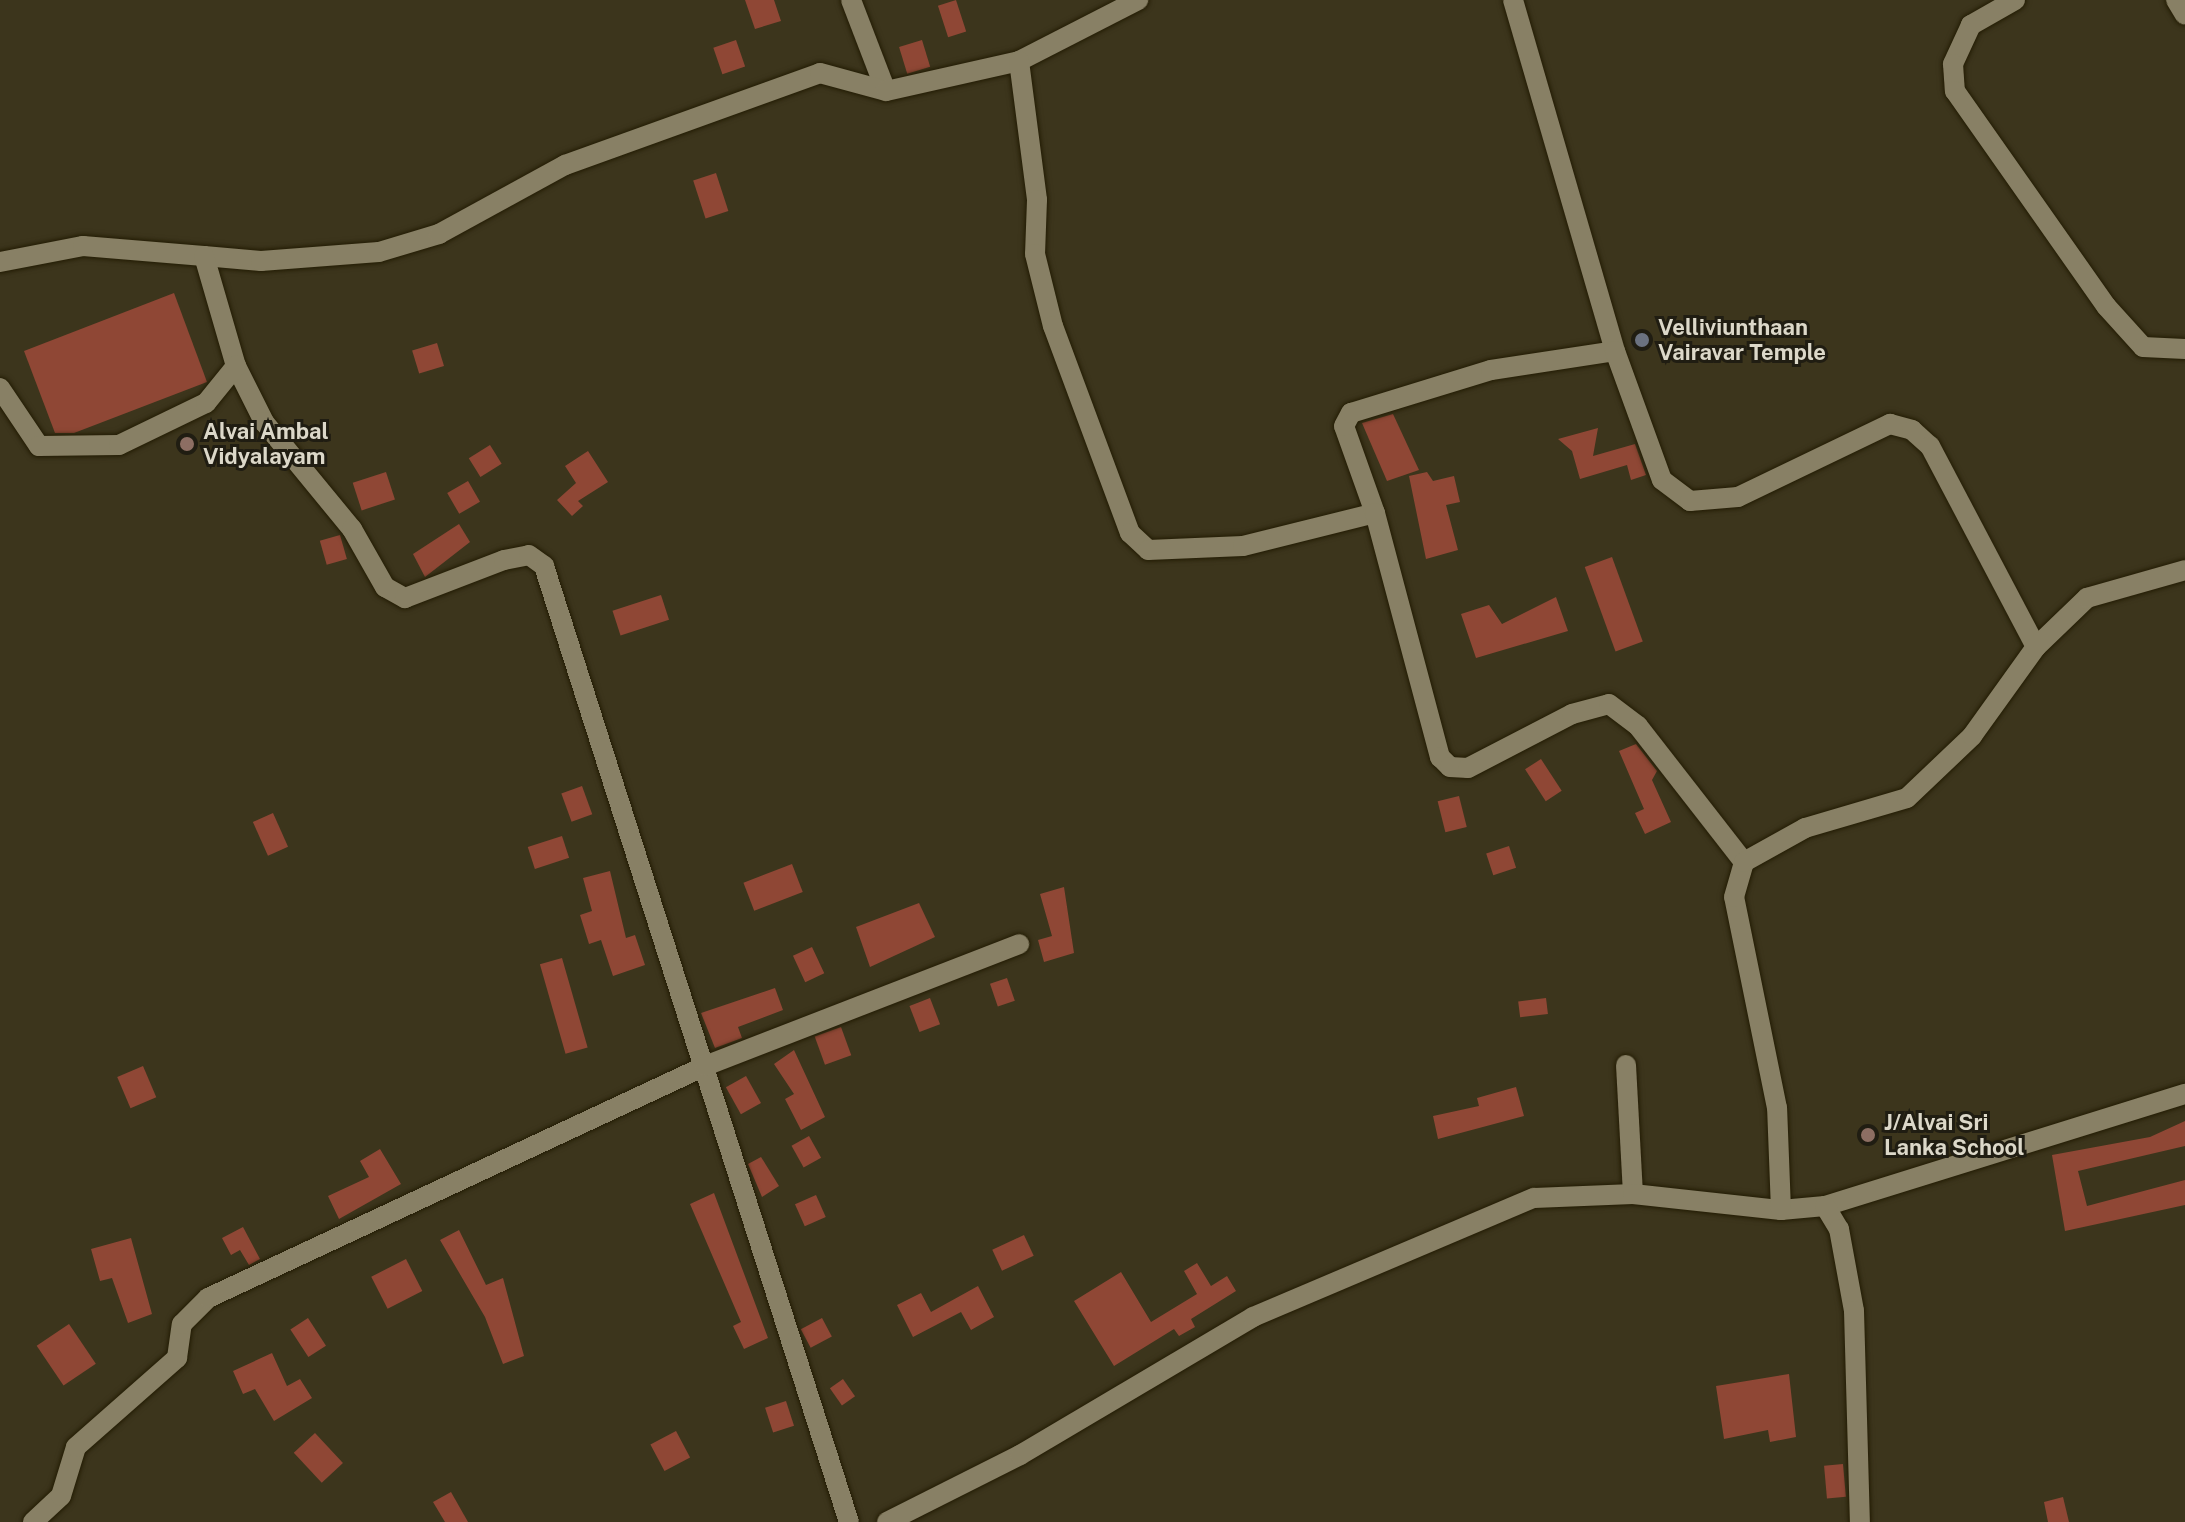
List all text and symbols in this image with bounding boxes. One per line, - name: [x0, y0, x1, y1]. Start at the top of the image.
- place label: Velliviunthaan Vairavar Temple: [1658, 314, 1826, 366]
- marker: Velliviunthaan Vairavar Temple: [1633, 331, 1651, 349]
- place label: Alvai Ambal Vidyalayam: [203, 418, 329, 470]
- marker: Alvai Ambal Vidyalayam: [178, 435, 196, 453]
- place label: J/Alvai Sri Lanka School: [1884, 1109, 2025, 1160]
- marker: J/Alvai Sri Lanka School: [1859, 1126, 1877, 1144]

